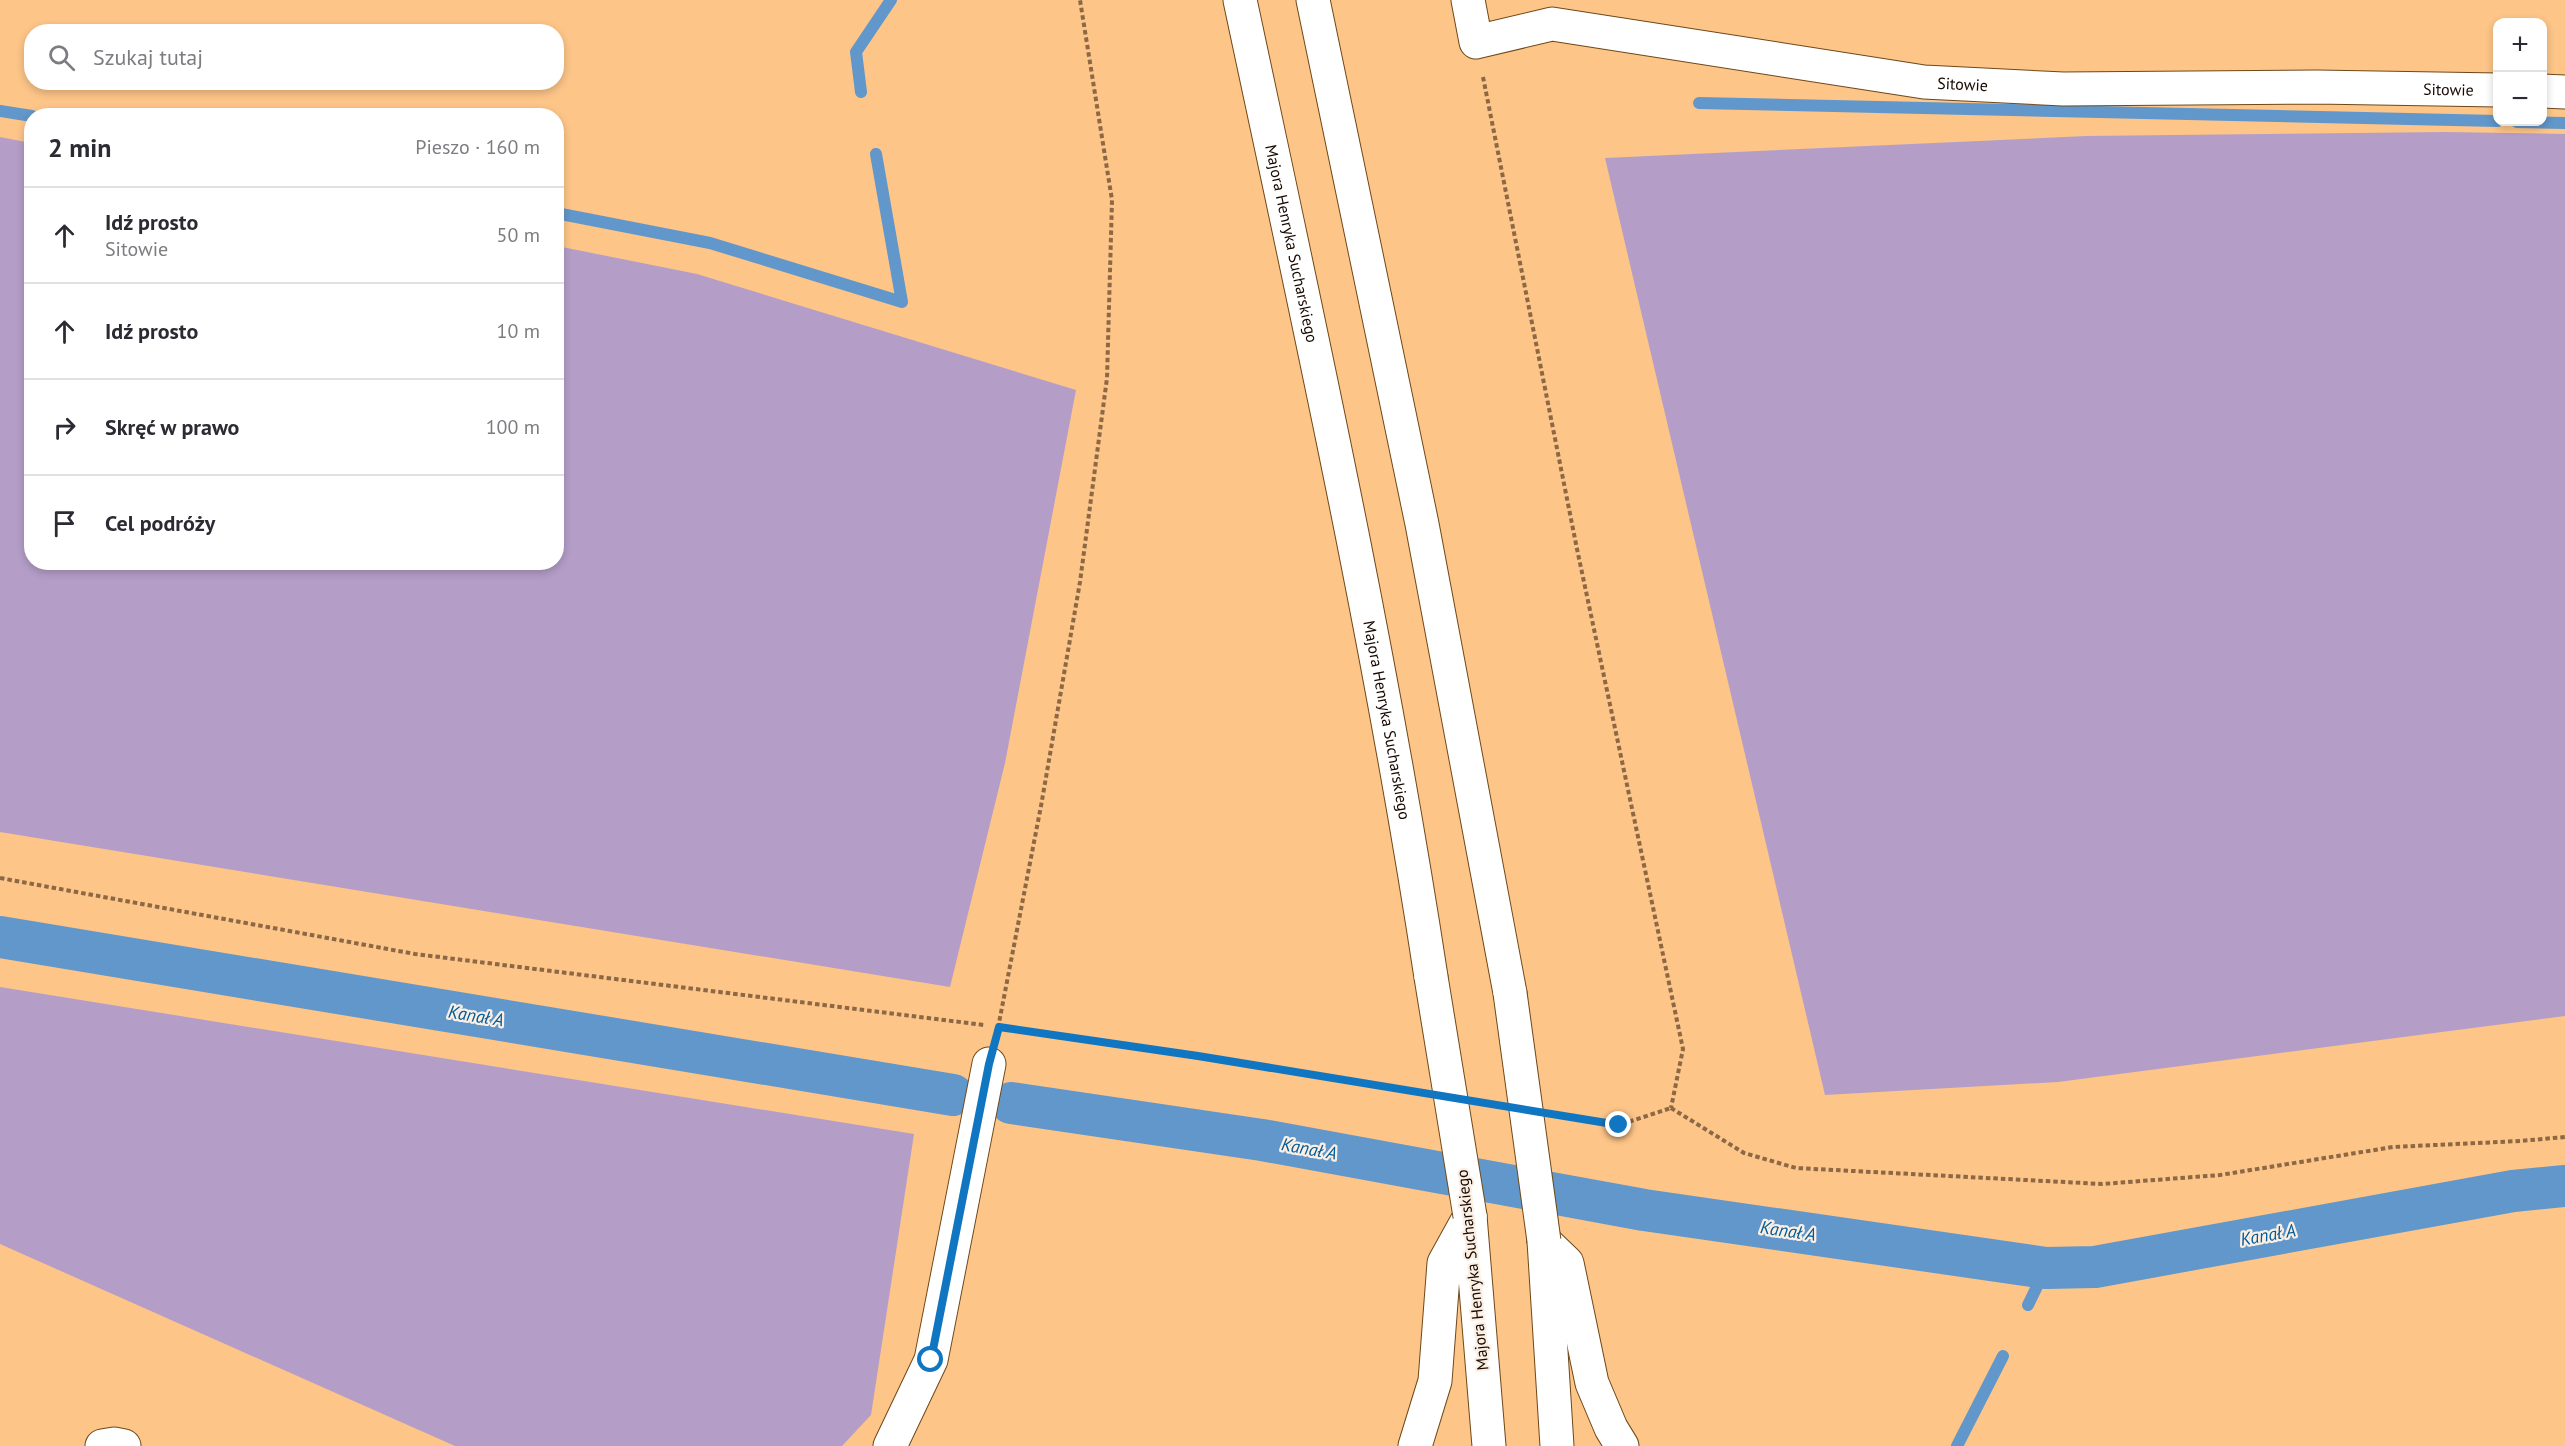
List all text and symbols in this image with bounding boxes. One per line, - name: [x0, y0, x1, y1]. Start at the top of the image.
- map controls: [2493, 18, 2547, 126]
- button: +: [2493, 18, 2547, 72]
- search box: [24, 24, 564, 90]
- icon: search: [45, 41, 78, 74]
- text: Szukaj tutaj: [93, 43, 203, 71]
- button: −: [2493, 72, 2547, 126]
- street label: Sitowie: [1937, 73, 1988, 95]
- street label: Sitowie: [2423, 79, 2474, 100]
- text: 2 min: [48, 131, 111, 164]
- text: Pieszo · 160 m: [415, 134, 540, 160]
- street label: Majora Henryka Sucharskiego: [1261, 143, 1323, 344]
- text: Idź prosto: [105, 208, 198, 236]
- icon: ahead: [48, 219, 81, 252]
- text: 50 m: [497, 222, 540, 248]
- text: Sitowie: [105, 236, 168, 262]
- icon: ahead: [48, 315, 81, 348]
- text: Idź prosto: [105, 317, 198, 345]
- text: 10 m: [497, 318, 540, 344]
- icon: right: [48, 411, 81, 444]
- text: Skręć w prawo: [105, 413, 239, 441]
- text: 100 m: [486, 414, 540, 440]
- icon: arrive: [48, 507, 81, 540]
- text: Cel podróży: [105, 509, 215, 537]
- street label: Majora Henryka Sucharskiego: [1359, 619, 1415, 821]
- water label: Kanał A: [447, 1000, 506, 1031]
- route end: [1605, 1111, 1631, 1137]
- water label: Kanał A: [1280, 1132, 1339, 1165]
- street label: Majora Henryka Sucharskiego: [1452, 1169, 1492, 1371]
- water label: Kanał A: [1759, 1215, 1817, 1246]
- water label: Kanał A: [2238, 1218, 2297, 1251]
- route start: [917, 1346, 943, 1372]

